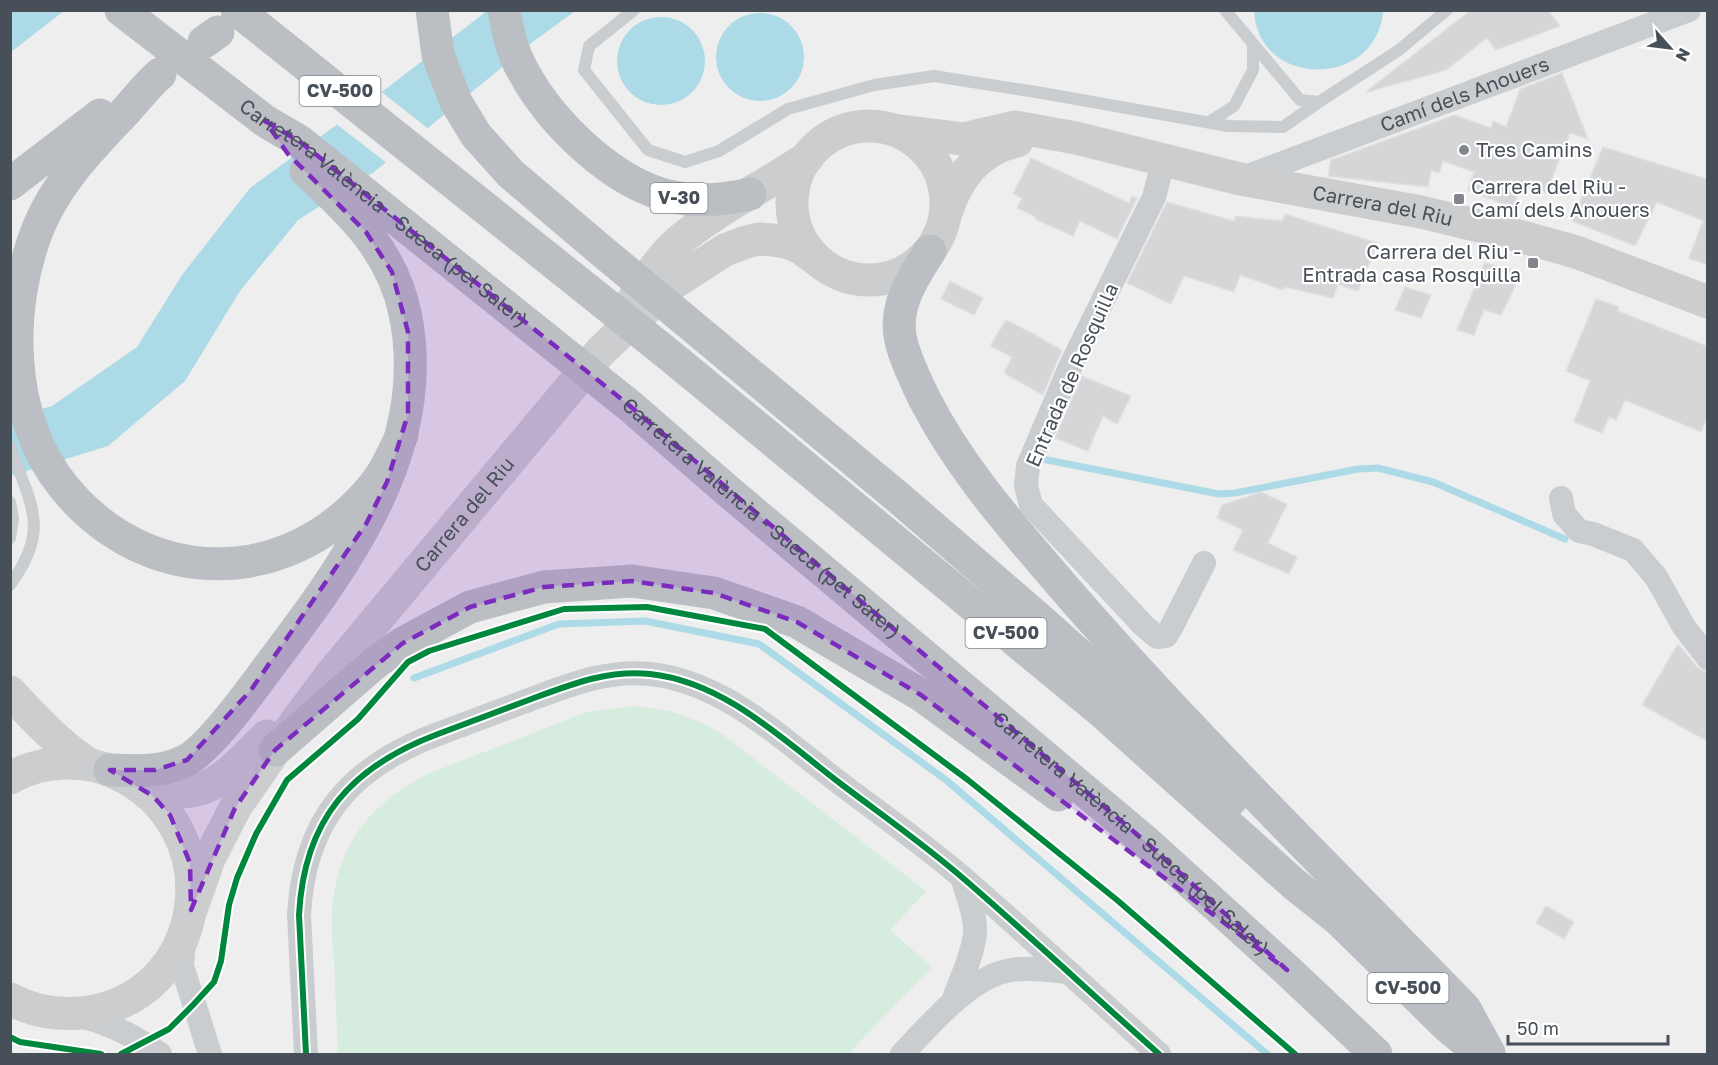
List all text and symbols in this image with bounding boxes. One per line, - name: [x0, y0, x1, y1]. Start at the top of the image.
- north arrow: [1640, 18, 1700, 78]
- text: N: [1672, 45, 1695, 65]
- street label: Camí dels Anouers: [1376, 51, 1552, 136]
- road number: CV-500: [300, 76, 380, 106]
- street label: Carretera València - Sueca (pel Saler): [235, 93, 533, 331]
- place label: Tres Camins: [1476, 137, 1592, 161]
- marker: Tres Camins: [1457, 143, 1471, 157]
- place label: Carrera del Riu - Camí dels Anouers: [1471, 174, 1650, 221]
- street label: Carrera del Riu: [1311, 179, 1455, 230]
- road number: V-30: [650, 183, 708, 213]
- marker: Carrera del Riu - Camí dels Anouers: [1452, 192, 1466, 206]
- place label: Carrera del Riu - Entrada casa Rosquilla: [1302, 239, 1521, 286]
- marker: Carrera del Riu - Entrada casa Rosquilla: [1526, 256, 1540, 270]
- street label: Entrada de Rosquilla: [1020, 279, 1122, 470]
- street label: Carretera València - Sueca (pel Saler): [618, 392, 906, 642]
- street label: Carrera del Riu: [409, 452, 518, 576]
- road number: CV-500: [966, 618, 1046, 648]
- street label: Carretera València - Sueca (pel Saler): [989, 706, 1275, 959]
- road number: CV-500: [1368, 973, 1448, 1003]
- scale bar: [1508, 1008, 1668, 1046]
- text: 50 m: [1517, 1017, 1559, 1039]

